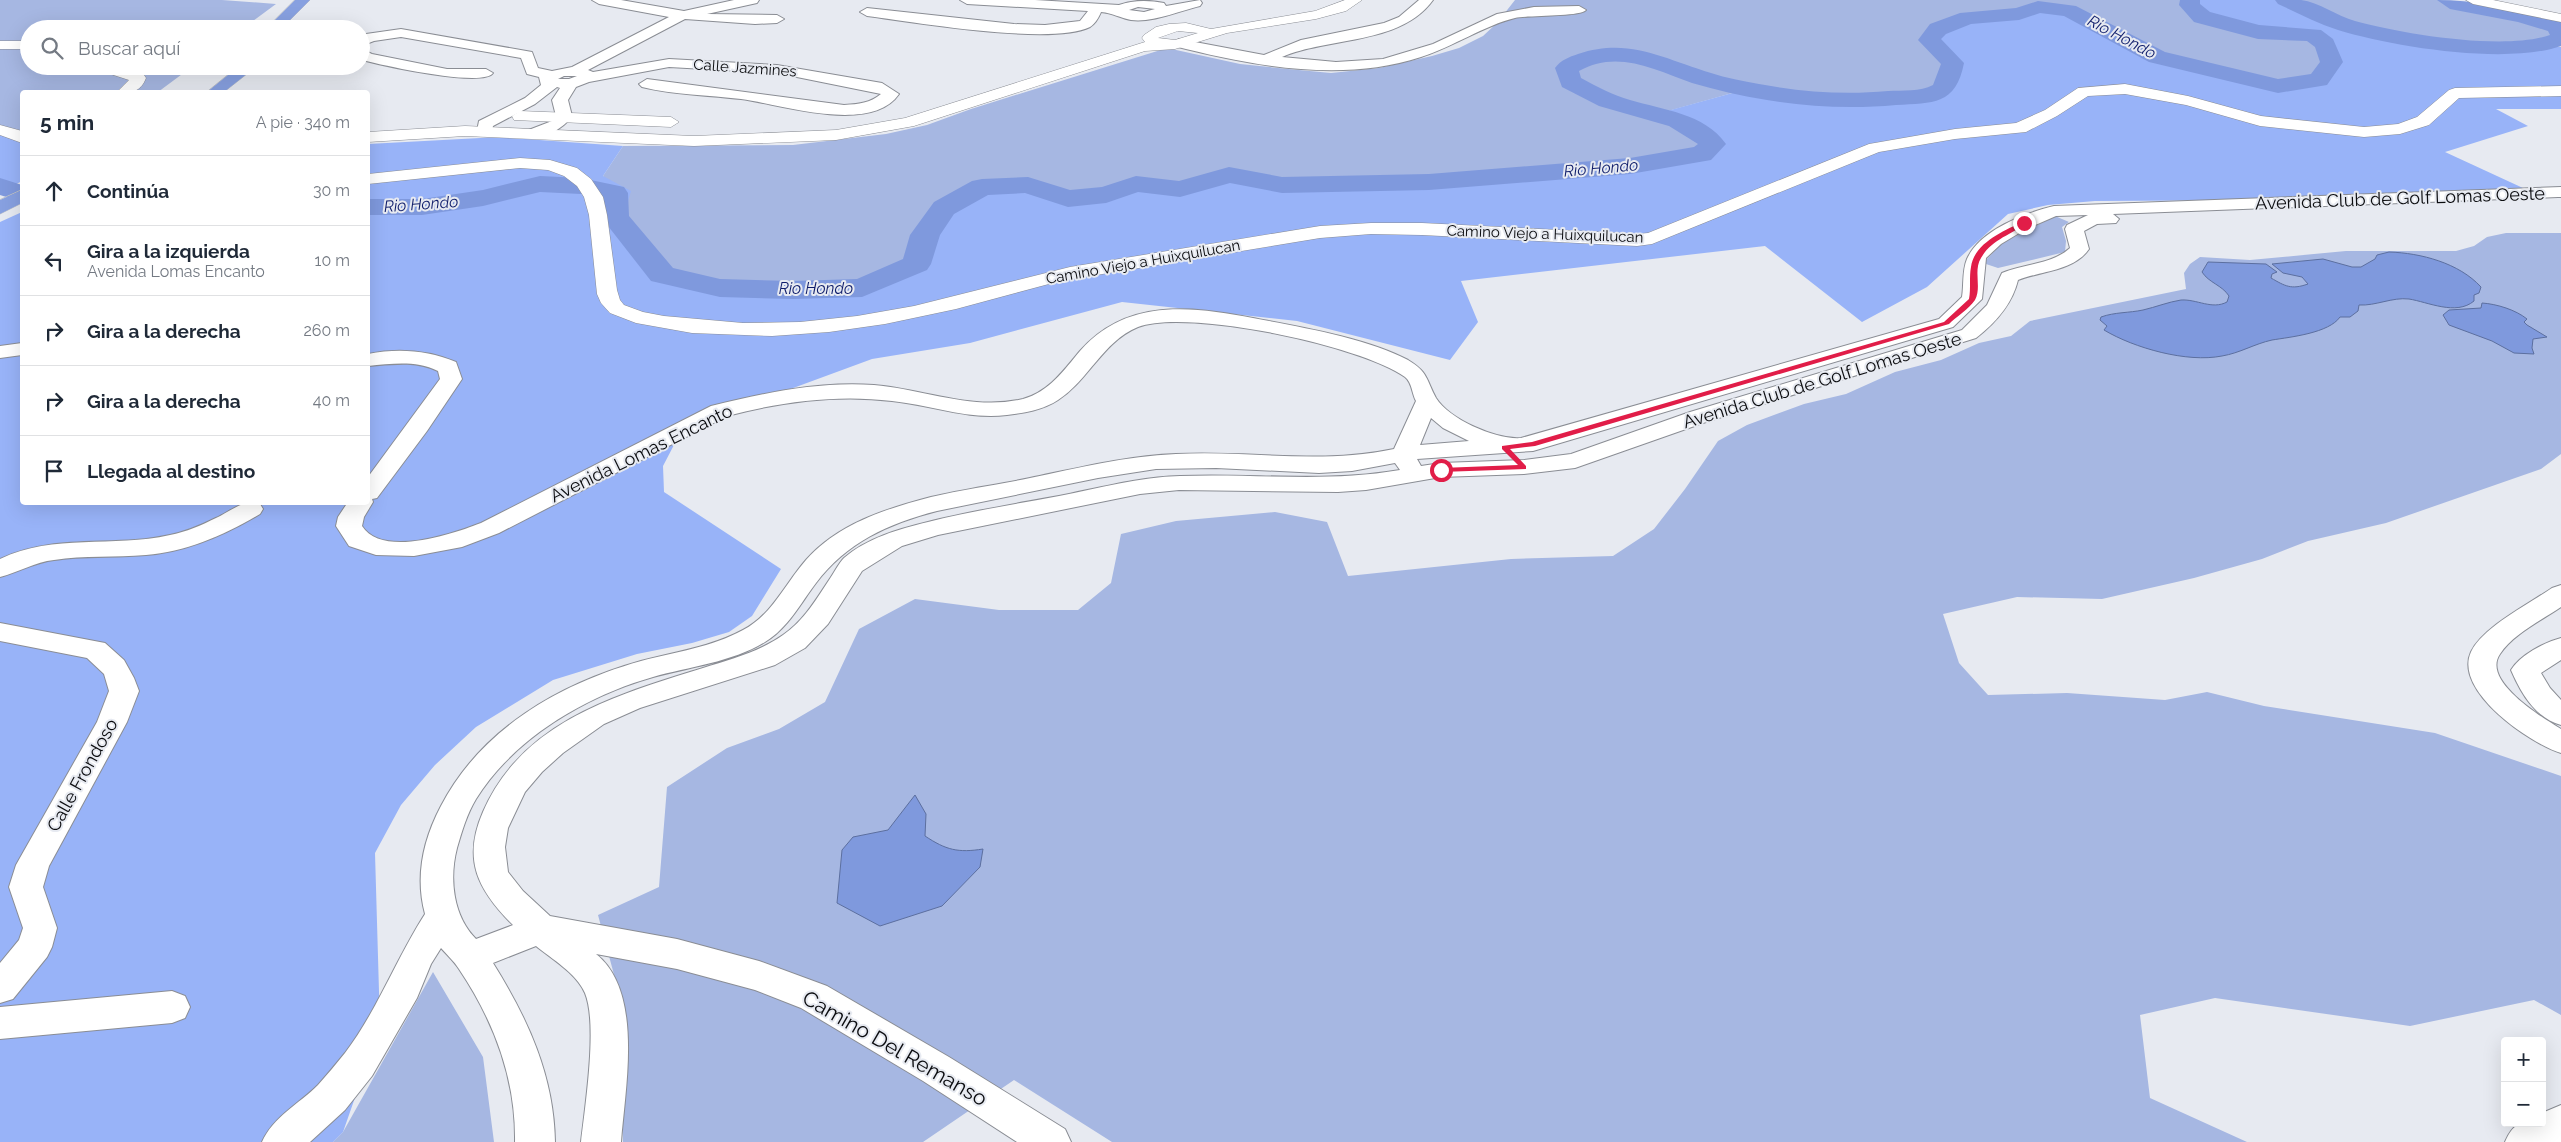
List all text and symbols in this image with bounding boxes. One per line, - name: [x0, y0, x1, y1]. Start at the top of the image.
- water label: Rio Hondo: [2085, 11, 2159, 63]
- search box: [20, 20, 370, 75]
- icon: search: [38, 34, 66, 62]
- text: Buscar aquí: [78, 37, 180, 59]
- street label: Calle Jazmines: [693, 55, 797, 81]
- text: 5 min: [40, 110, 94, 135]
- text: A pie · 340 m: [256, 113, 350, 132]
- water label: Rio Hondo: [1563, 155, 1639, 181]
- icon: ahead: [40, 177, 68, 205]
- text: Continúa: [87, 180, 169, 202]
- text: 30 m: [313, 181, 350, 200]
- street label: Avenida Club de Golf Lomas Oeste: [2255, 182, 2546, 214]
- water label: Rio Hondo: [383, 192, 459, 216]
- route end: [2013, 212, 2036, 235]
- street label: Camino Viejo a Huixquilucan: [1446, 222, 1644, 246]
- street label: Camino Viejo a Huixquilucan: [1044, 236, 1242, 288]
- text: Gira a la izquierda: [87, 240, 250, 262]
- icon: left: [40, 247, 68, 275]
- text: 10 m: [315, 251, 350, 270]
- text: Avenida Lomas Encanto: [87, 262, 265, 281]
- water label: Rio Hondo: [779, 279, 853, 298]
- icon: right: [40, 317, 68, 345]
- text: Gira a la derecha: [87, 320, 241, 342]
- text: 260 m: [303, 321, 350, 340]
- street label: Avenida Club de Golf Lomas Oeste: [1680, 327, 1964, 432]
- icon: right: [40, 387, 68, 415]
- text: Gira a la derecha: [87, 390, 241, 412]
- text: 40 m: [313, 391, 350, 410]
- street label: Avenida Lomas Encanto: [546, 400, 736, 506]
- icon: arrive: [40, 457, 68, 485]
- route start: [1430, 459, 1453, 482]
- text: Llegada al destino: [87, 460, 255, 482]
- street label: Calle Frondoso: [42, 715, 122, 835]
- street label: Camino Del Remanso: [798, 985, 992, 1111]
- map controls: [2501, 1037, 2546, 1127]
- button: +: [2501, 1037, 2546, 1082]
- button: −: [2501, 1082, 2546, 1127]

